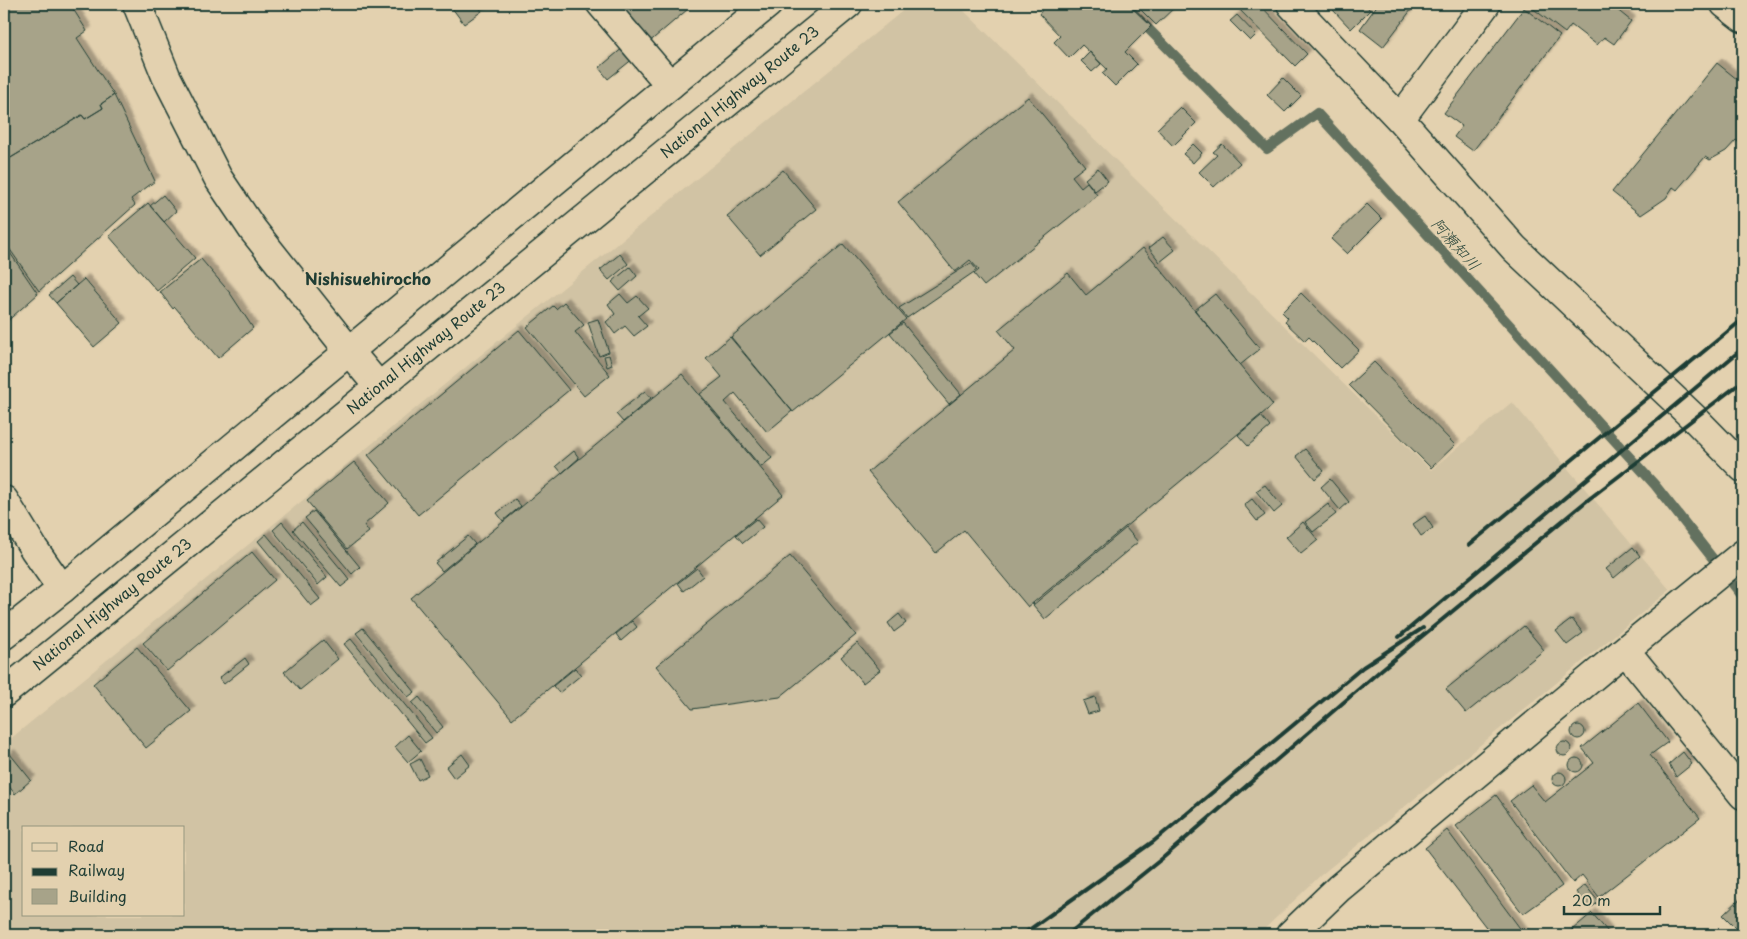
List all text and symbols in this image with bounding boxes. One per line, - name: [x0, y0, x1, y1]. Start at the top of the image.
- street label: National Highway Route 23: [655, 19, 823, 163]
- water label: 阿瀬知川: [1426, 212, 1487, 275]
- district label: Nishisuehirocho: [305, 266, 432, 290]
- street label: National Highway Route 23: [341, 275, 510, 419]
- street label: National Highway Route 23: [27, 532, 196, 675]
- legend: [22, 826, 185, 916]
- text: Road: [68, 834, 104, 857]
- text: Railway: [68, 858, 125, 881]
- text: Building: [68, 884, 127, 907]
- scale bar: [1564, 884, 1661, 916]
- text: 20 m: [1572, 888, 1611, 911]

